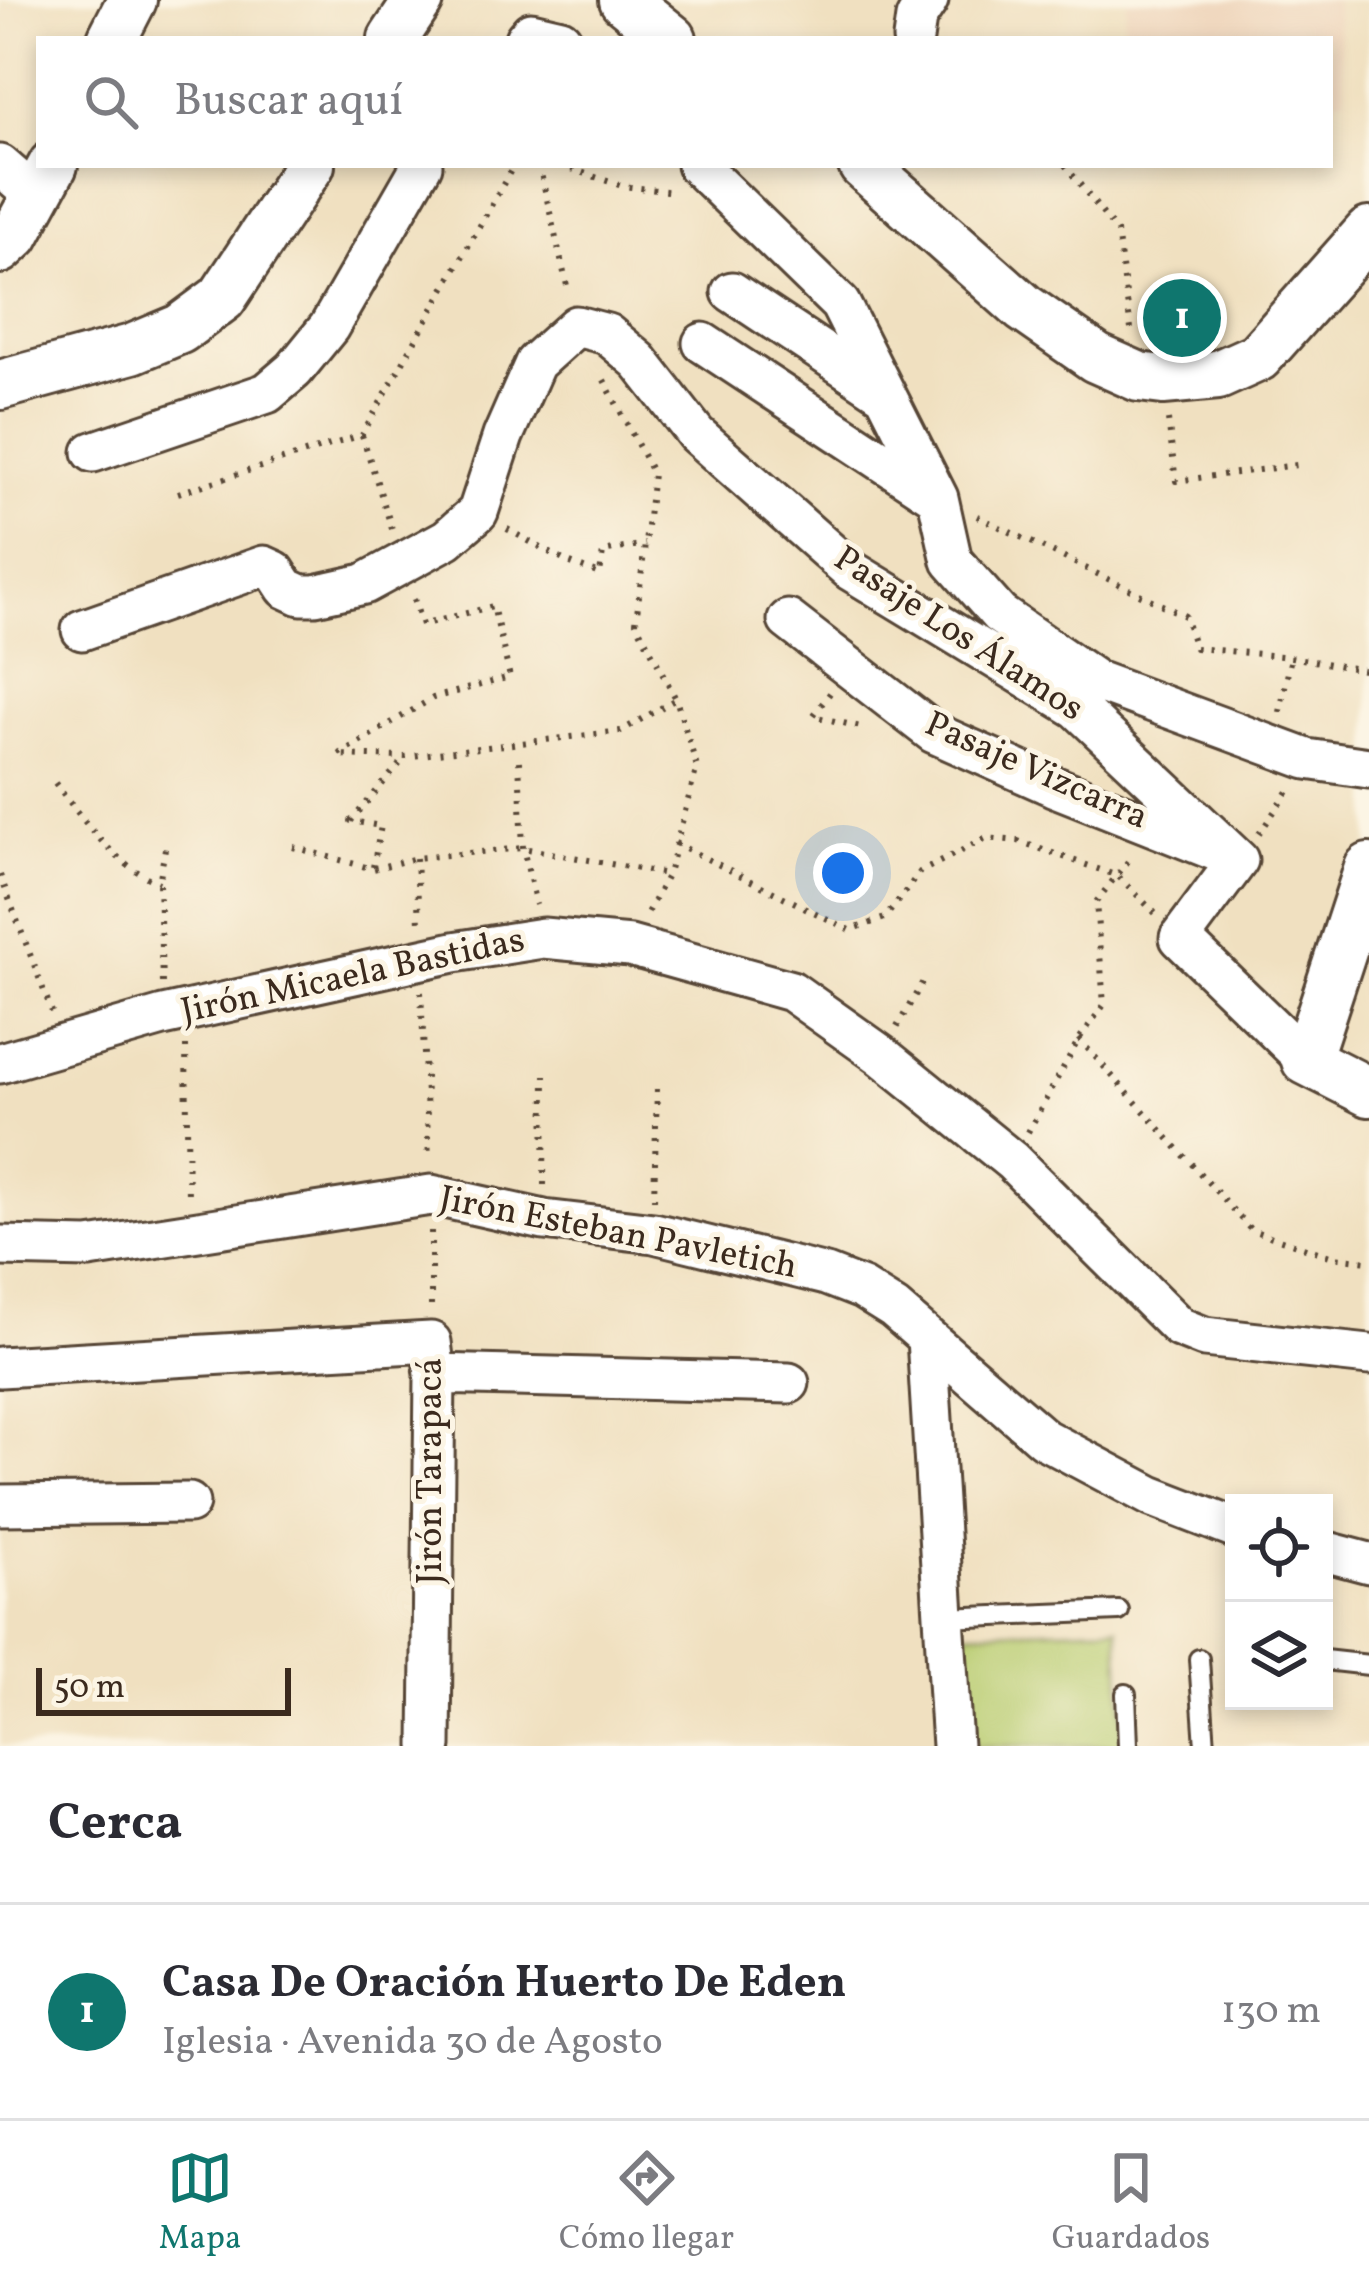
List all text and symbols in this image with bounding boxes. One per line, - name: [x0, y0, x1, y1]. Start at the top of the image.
- search box: [36, 36, 1333, 168]
- icon: search: [78, 69, 144, 135]
- text: Buscar aquí: [174, 71, 403, 134]
- pin: 1: [1143, 273, 1221, 363]
- street label: Pasaje Los Álamos: [823, 535, 1093, 735]
- street label: Pasaje Vizcarra: [916, 700, 1156, 844]
- your location: [813, 843, 873, 903]
- street label: Jirón Micaela Bastidas: [177, 916, 529, 1038]
- street label: Jirón Esteban Pavletich: [435, 1175, 801, 1293]
- street label: Jirón Tarapacá: [407, 1358, 457, 1584]
- map controls: [1225, 1494, 1333, 1710]
- button: locate: [1225, 1494, 1333, 1602]
- button: layers: [1225, 1602, 1333, 1710]
- scale bar: [36, 1662, 291, 1715]
- text: 50 m: [54, 1666, 125, 1712]
- text: Cerca: [48, 1789, 183, 1860]
- text: Casa De Oración Huerto De Eden: [162, 1953, 846, 2016]
- text: 1: [79, 1985, 95, 2039]
- text: 130 m: [1221, 1985, 1321, 2039]
- text: Iglesia · Avenida 30 de Agosto: [162, 2016, 663, 2070]
- tab: Mapa: [159, 2145, 241, 2263]
- tab: Cómo llegar: [559, 2145, 734, 2263]
- tab: Guardados: [1052, 2145, 1210, 2263]

